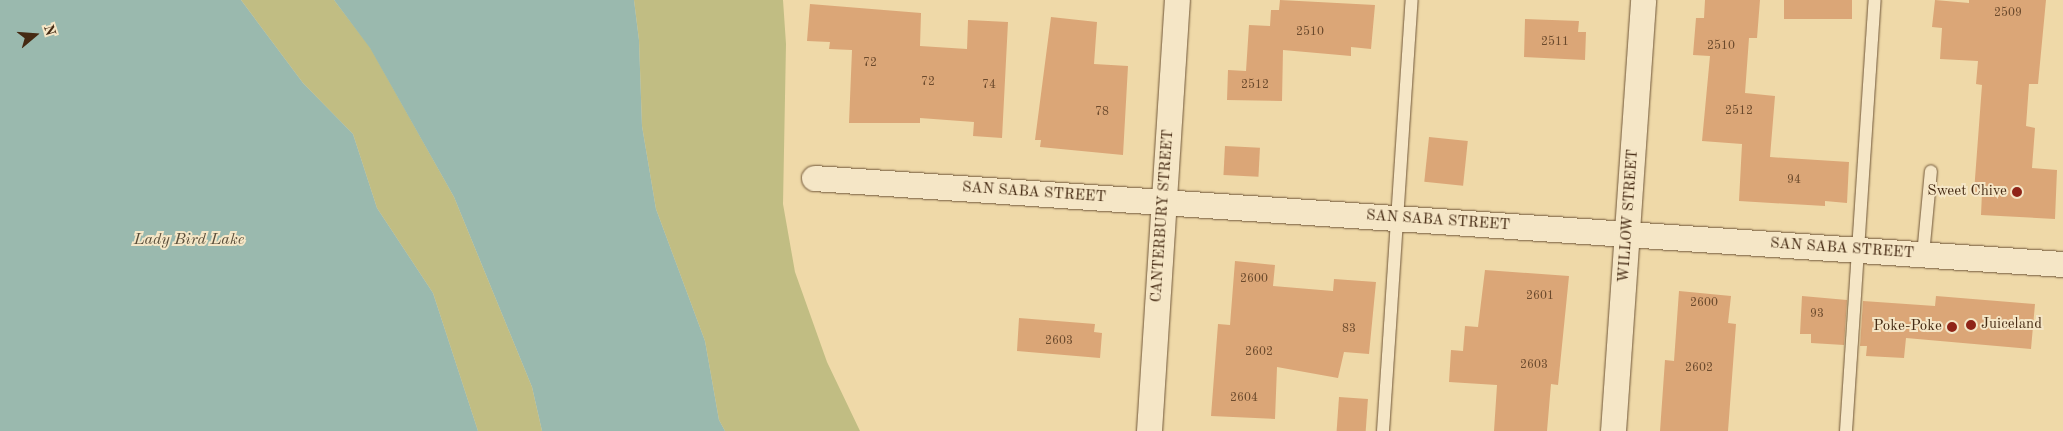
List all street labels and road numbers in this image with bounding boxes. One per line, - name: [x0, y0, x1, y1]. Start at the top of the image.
- street label: CANTERBURY STREET: [1148, 129, 1178, 303]
- street label: WILLOW STREET: [1615, 149, 1643, 283]
- street label: SAN SABA STREET: [961, 179, 1107, 207]
- street label: SAN SABA STREET: [1365, 207, 1511, 235]
- street label: SAN SABA STREET: [1769, 235, 1915, 263]

